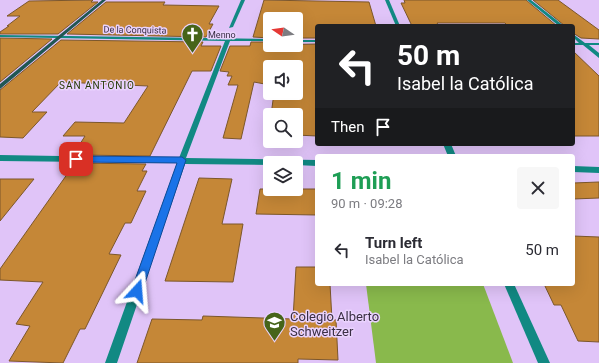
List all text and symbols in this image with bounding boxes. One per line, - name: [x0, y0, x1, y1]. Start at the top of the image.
- north arrow: [263, 12, 303, 52]
- map controls: [263, 12, 303, 196]
- church icon: Menno: [180, 22, 206, 55]
- street label: De la Conquista: [103, 24, 167, 36]
- place label: Menno: [208, 30, 236, 40]
- text: 50 m: [397, 39, 460, 72]
- icon: left: [331, 40, 383, 92]
- button: sound: [263, 60, 303, 100]
- text: Isabel la Católica: [397, 73, 534, 94]
- district label: SAN ANTONIO: [59, 80, 135, 91]
- button: search: [263, 108, 303, 148]
- icon: arrive: [372, 116, 394, 138]
- text: Then: [331, 118, 364, 136]
- pin: [59, 142, 93, 176]
- icon: arrive: [65, 148, 87, 170]
- button: layers: [263, 156, 303, 196]
- text: 1 min: [331, 167, 391, 195]
- button: close: [517, 167, 559, 209]
- text: 90 m · 09:28: [331, 196, 402, 211]
- text: Turn left: [365, 234, 422, 252]
- icon: left: [331, 239, 353, 261]
- text: 50 m: [525, 241, 559, 259]
- text: Isabel la Católica: [365, 252, 464, 267]
- position arrow: [116, 270, 158, 312]
- place label: Colegio Alberto Schweitzer: [290, 309, 379, 339]
- school or university icon: Colegio Alberto Schweitzer: [262, 310, 288, 343]

